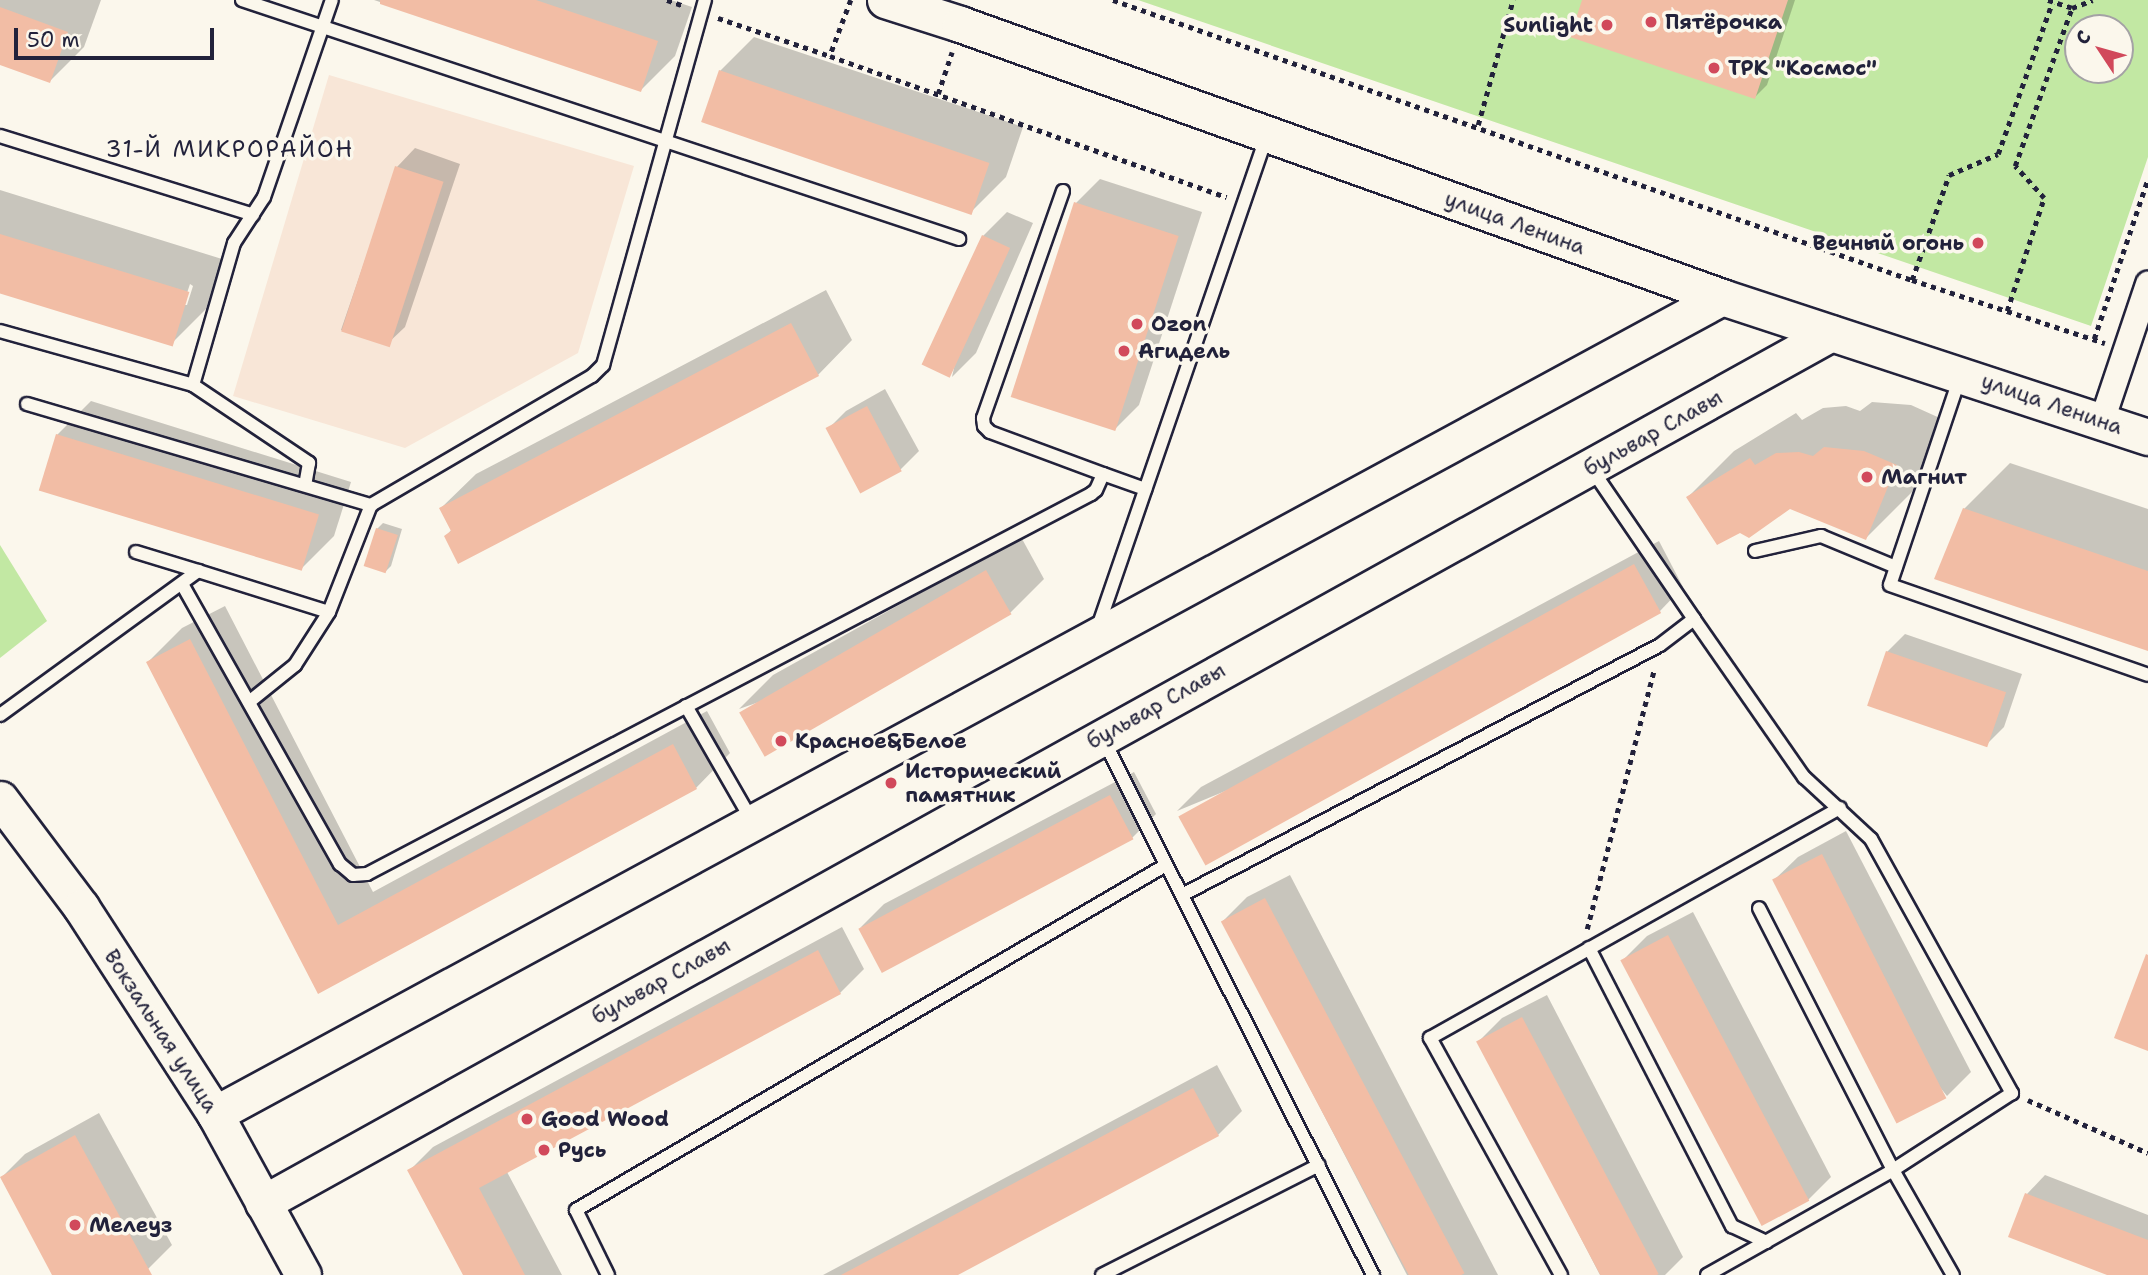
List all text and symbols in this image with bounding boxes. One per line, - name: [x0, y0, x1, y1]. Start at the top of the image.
- place label: Пятёрочка: [1665, 9, 1782, 35]
- place label: Sunlight: [1503, 12, 1593, 38]
- scale bar: [18, 14, 217, 58]
- marker: Пятёрочка: [1643, 14, 1659, 30]
- north arrow: [2064, 14, 2134, 84]
- marker: Sunlight: [1599, 17, 1615, 33]
- text: С: [2070, 25, 2097, 50]
- text: 50 m: [27, 26, 80, 54]
- place label: ТРК "Космос": [1728, 55, 1877, 81]
- marker: ТРК "Космос": [1706, 60, 1722, 76]
- district label: 31-Й МИКРОРАЙОН: [107, 135, 353, 163]
- street label: улица Ленина: [1441, 186, 1589, 260]
- place label: Вечный огонь: [1813, 230, 1964, 256]
- marker: Вечный огонь: [1970, 235, 1986, 251]
- place label: Ozon: [1151, 311, 1206, 337]
- marker: Ozon: [1129, 316, 1145, 332]
- place label: Агидель: [1138, 338, 1230, 364]
- marker: Агидель: [1116, 343, 1132, 359]
- street label: улица Ленина: [1978, 368, 2126, 440]
- street label: бульвар Славы: [1579, 385, 1727, 481]
- place label: Магнит: [1881, 464, 1967, 490]
- marker: Магнит: [1859, 469, 1875, 485]
- street label: бульвар Славы: [1082, 658, 1230, 754]
- place label: Красное&Белое: [795, 728, 967, 754]
- marker: Красное&Белое: [773, 733, 789, 749]
- place label: Исторический памятник: [905, 758, 1061, 808]
- marker: Исторический памятник: [883, 775, 899, 791]
- street label: бульвар Славы: [587, 933, 735, 1029]
- street label: Вокзальная улица: [99, 945, 223, 1117]
- place label: Good Wood: [541, 1106, 669, 1132]
- marker: Good Wood: [519, 1111, 535, 1127]
- place label: Русь: [558, 1137, 606, 1163]
- marker: Русь: [536, 1142, 552, 1158]
- place label: Мелеуз: [89, 1212, 172, 1238]
- marker: Мелеуз: [67, 1217, 83, 1233]

